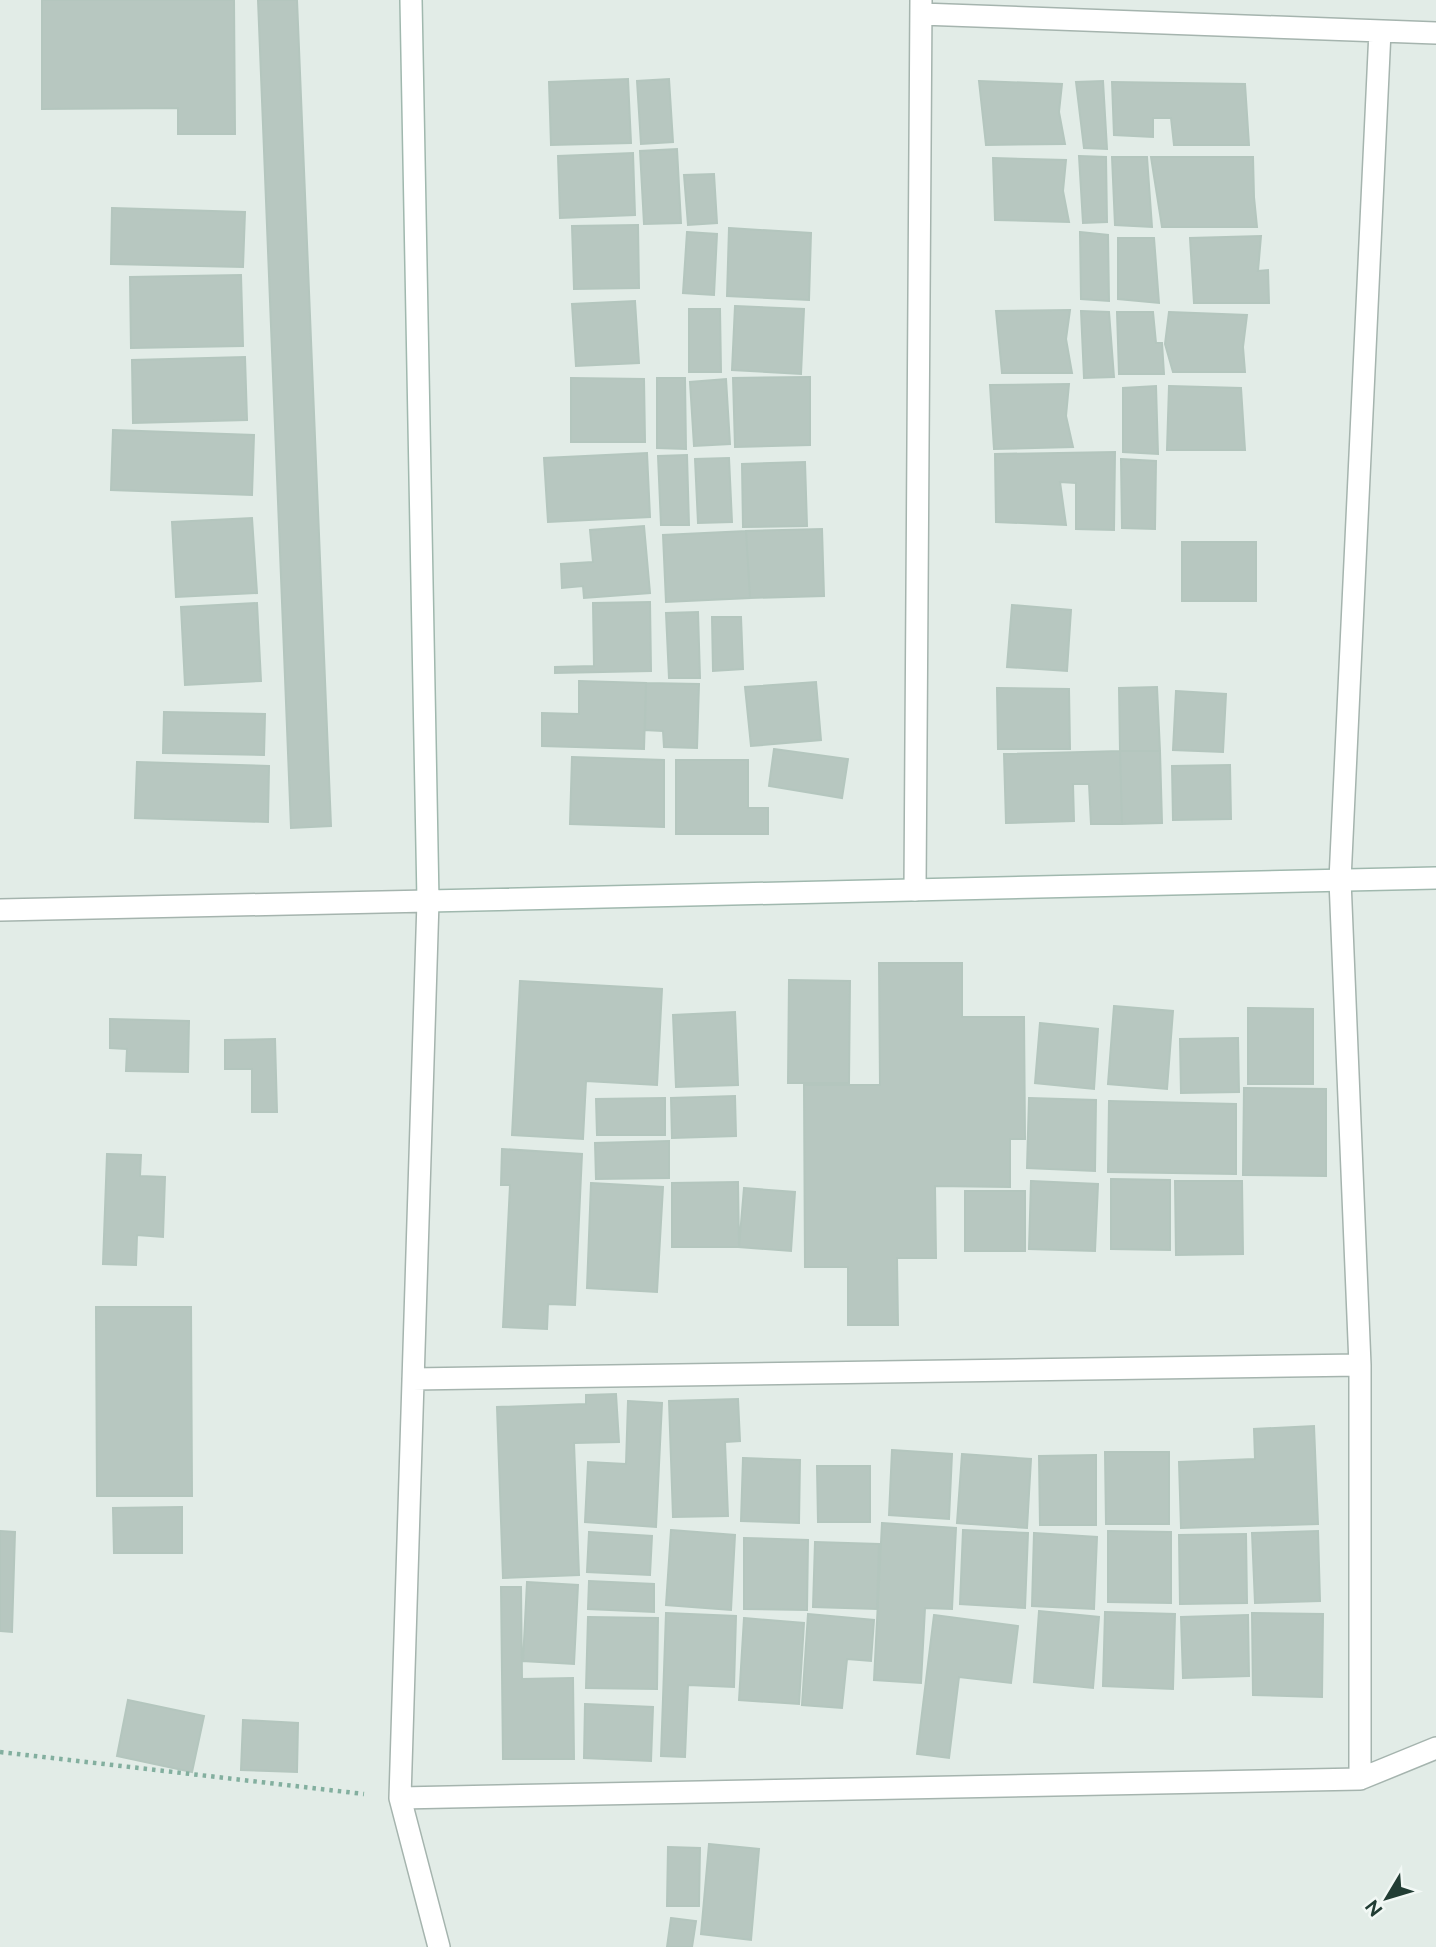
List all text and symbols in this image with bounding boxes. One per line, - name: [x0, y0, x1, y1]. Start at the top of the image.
- north arrow: [1352, 1863, 1422, 1933]
- text: N: [1360, 1896, 1387, 1921]

